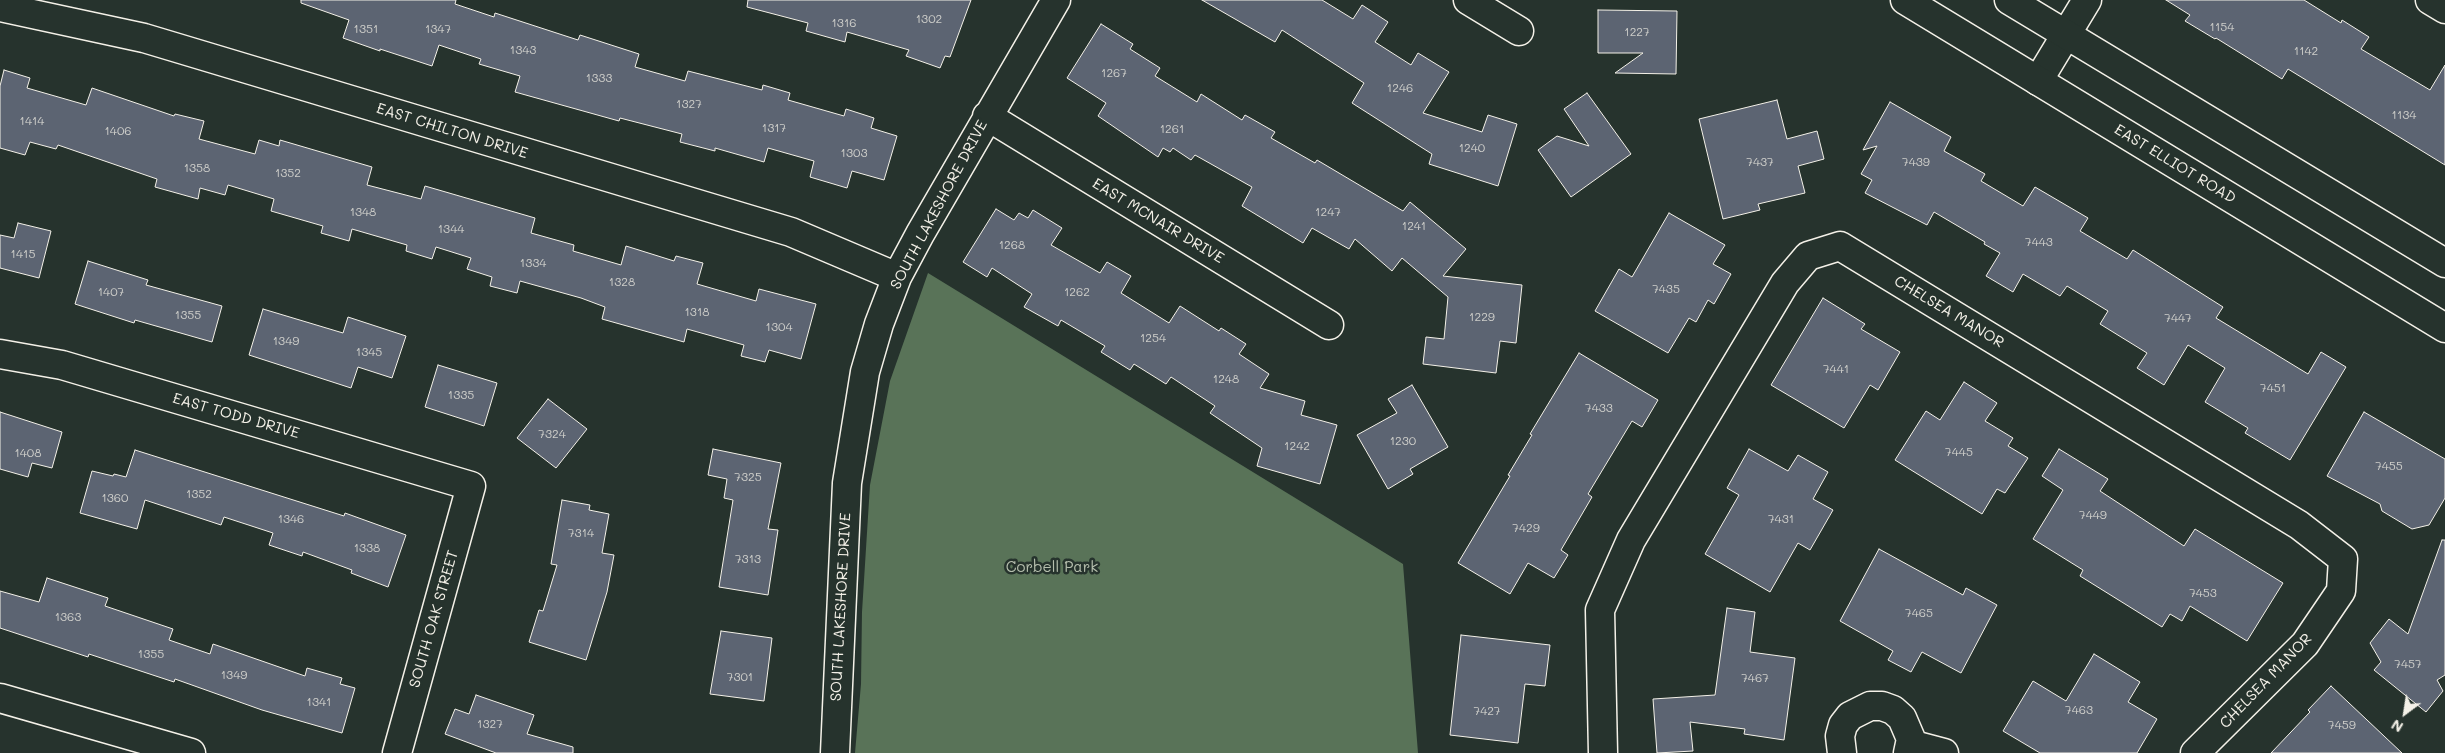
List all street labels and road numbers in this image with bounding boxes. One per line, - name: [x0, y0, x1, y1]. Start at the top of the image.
- street label: EAST CHILTON DRIVE: [374, 99, 530, 163]
- street label: SOUTH LAKESHORE DRIVE: [887, 117, 991, 293]
- street label: EAST ELLIOT ROAD: [2111, 121, 2239, 207]
- street label: EAST MCNAIR DRIVE: [1089, 175, 1227, 267]
- street label: CHELSEA MANOR: [1891, 272, 2007, 352]
- street label: EAST TODD DRIVE: [171, 389, 301, 443]
- street label: SOUTH LAKESHORE DRIVE: [827, 512, 855, 702]
- street label: SOUTH OAK STREET: [406, 548, 462, 690]
- street label: CHELSEA MANOR: [2216, 630, 2316, 732]

